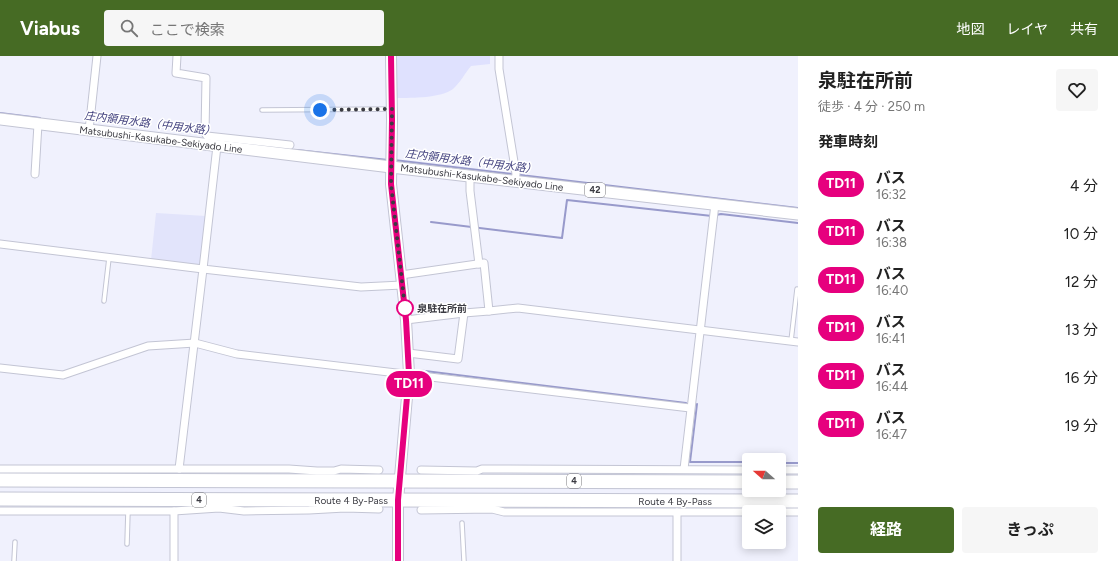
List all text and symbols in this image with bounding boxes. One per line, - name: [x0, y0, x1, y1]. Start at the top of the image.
- search box: [104, 10, 384, 46]
- text: Viabus: [20, 17, 80, 40]
- icon: search: [118, 17, 140, 39]
- text: ここで検索: [150, 21, 225, 39]
- text: 地図: [956, 21, 984, 38]
- text: レイヤ: [1006, 21, 1048, 38]
- text: 共有: [1070, 21, 1098, 38]
- text: 泉駐在所前: [818, 69, 913, 92]
- button: heart: [1056, 69, 1098, 111]
- text: 徒歩 · 4 分 · 250 m: [818, 99, 925, 114]
- your location: [310, 100, 330, 120]
- water label: 庄内領用水路（中用水路）: [84, 109, 216, 138]
- street label: Matsubushi-Kasukabe-Sekiyado Line: [79, 123, 244, 156]
- text: 発車時刻: [818, 133, 878, 151]
- water label: 庄内領用水路（中用水路）: [405, 147, 537, 176]
- street label: Matsubushi-Kasukabe-Sekiyado Line: [400, 161, 565, 194]
- text: バス: [876, 169, 906, 187]
- text: TD11: [826, 175, 856, 192]
- text: 4 分: [1070, 177, 1098, 195]
- road number: 42: [585, 183, 605, 197]
- text: 16:32: [876, 187, 906, 202]
- text: バス: [876, 217, 906, 235]
- text: TD11: [826, 223, 856, 240]
- text: 10 分: [1063, 225, 1098, 243]
- text: 16:38: [876, 235, 907, 250]
- text: バス: [876, 265, 906, 283]
- text: TD11: [826, 271, 856, 288]
- text: 12 分: [1065, 273, 1098, 291]
- text: 16:40: [876, 283, 908, 298]
- marker: 泉駐在所前: [396, 299, 414, 317]
- place label: 泉駐在所前: [417, 302, 467, 315]
- text: バス: [876, 313, 906, 331]
- text: TD11: [826, 319, 856, 336]
- text: 13 分: [1065, 321, 1098, 339]
- text: 16:41: [876, 331, 905, 346]
- text: バス: [876, 361, 906, 379]
- text: TD11: [826, 367, 856, 384]
- text: 16 分: [1065, 369, 1098, 387]
- line badge: TD11: [381, 371, 437, 397]
- text: TD11: [394, 375, 424, 392]
- text: 16:44: [876, 379, 908, 394]
- text: バス: [876, 409, 906, 427]
- text: TD11: [826, 415, 856, 432]
- text: 19 分: [1065, 417, 1098, 435]
- text: 16:47: [876, 427, 907, 442]
- north arrow: [742, 453, 786, 497]
- map controls: [742, 453, 786, 549]
- road number: 4: [567, 474, 581, 488]
- road number: 4: [192, 493, 206, 507]
- street label: Route 4 By-Pass: [314, 494, 388, 507]
- street label: Route 4 By-Pass: [638, 495, 712, 508]
- button: layers: [742, 505, 786, 549]
- button: 経路: [818, 507, 954, 553]
- button: きっぷ: [962, 507, 1098, 553]

